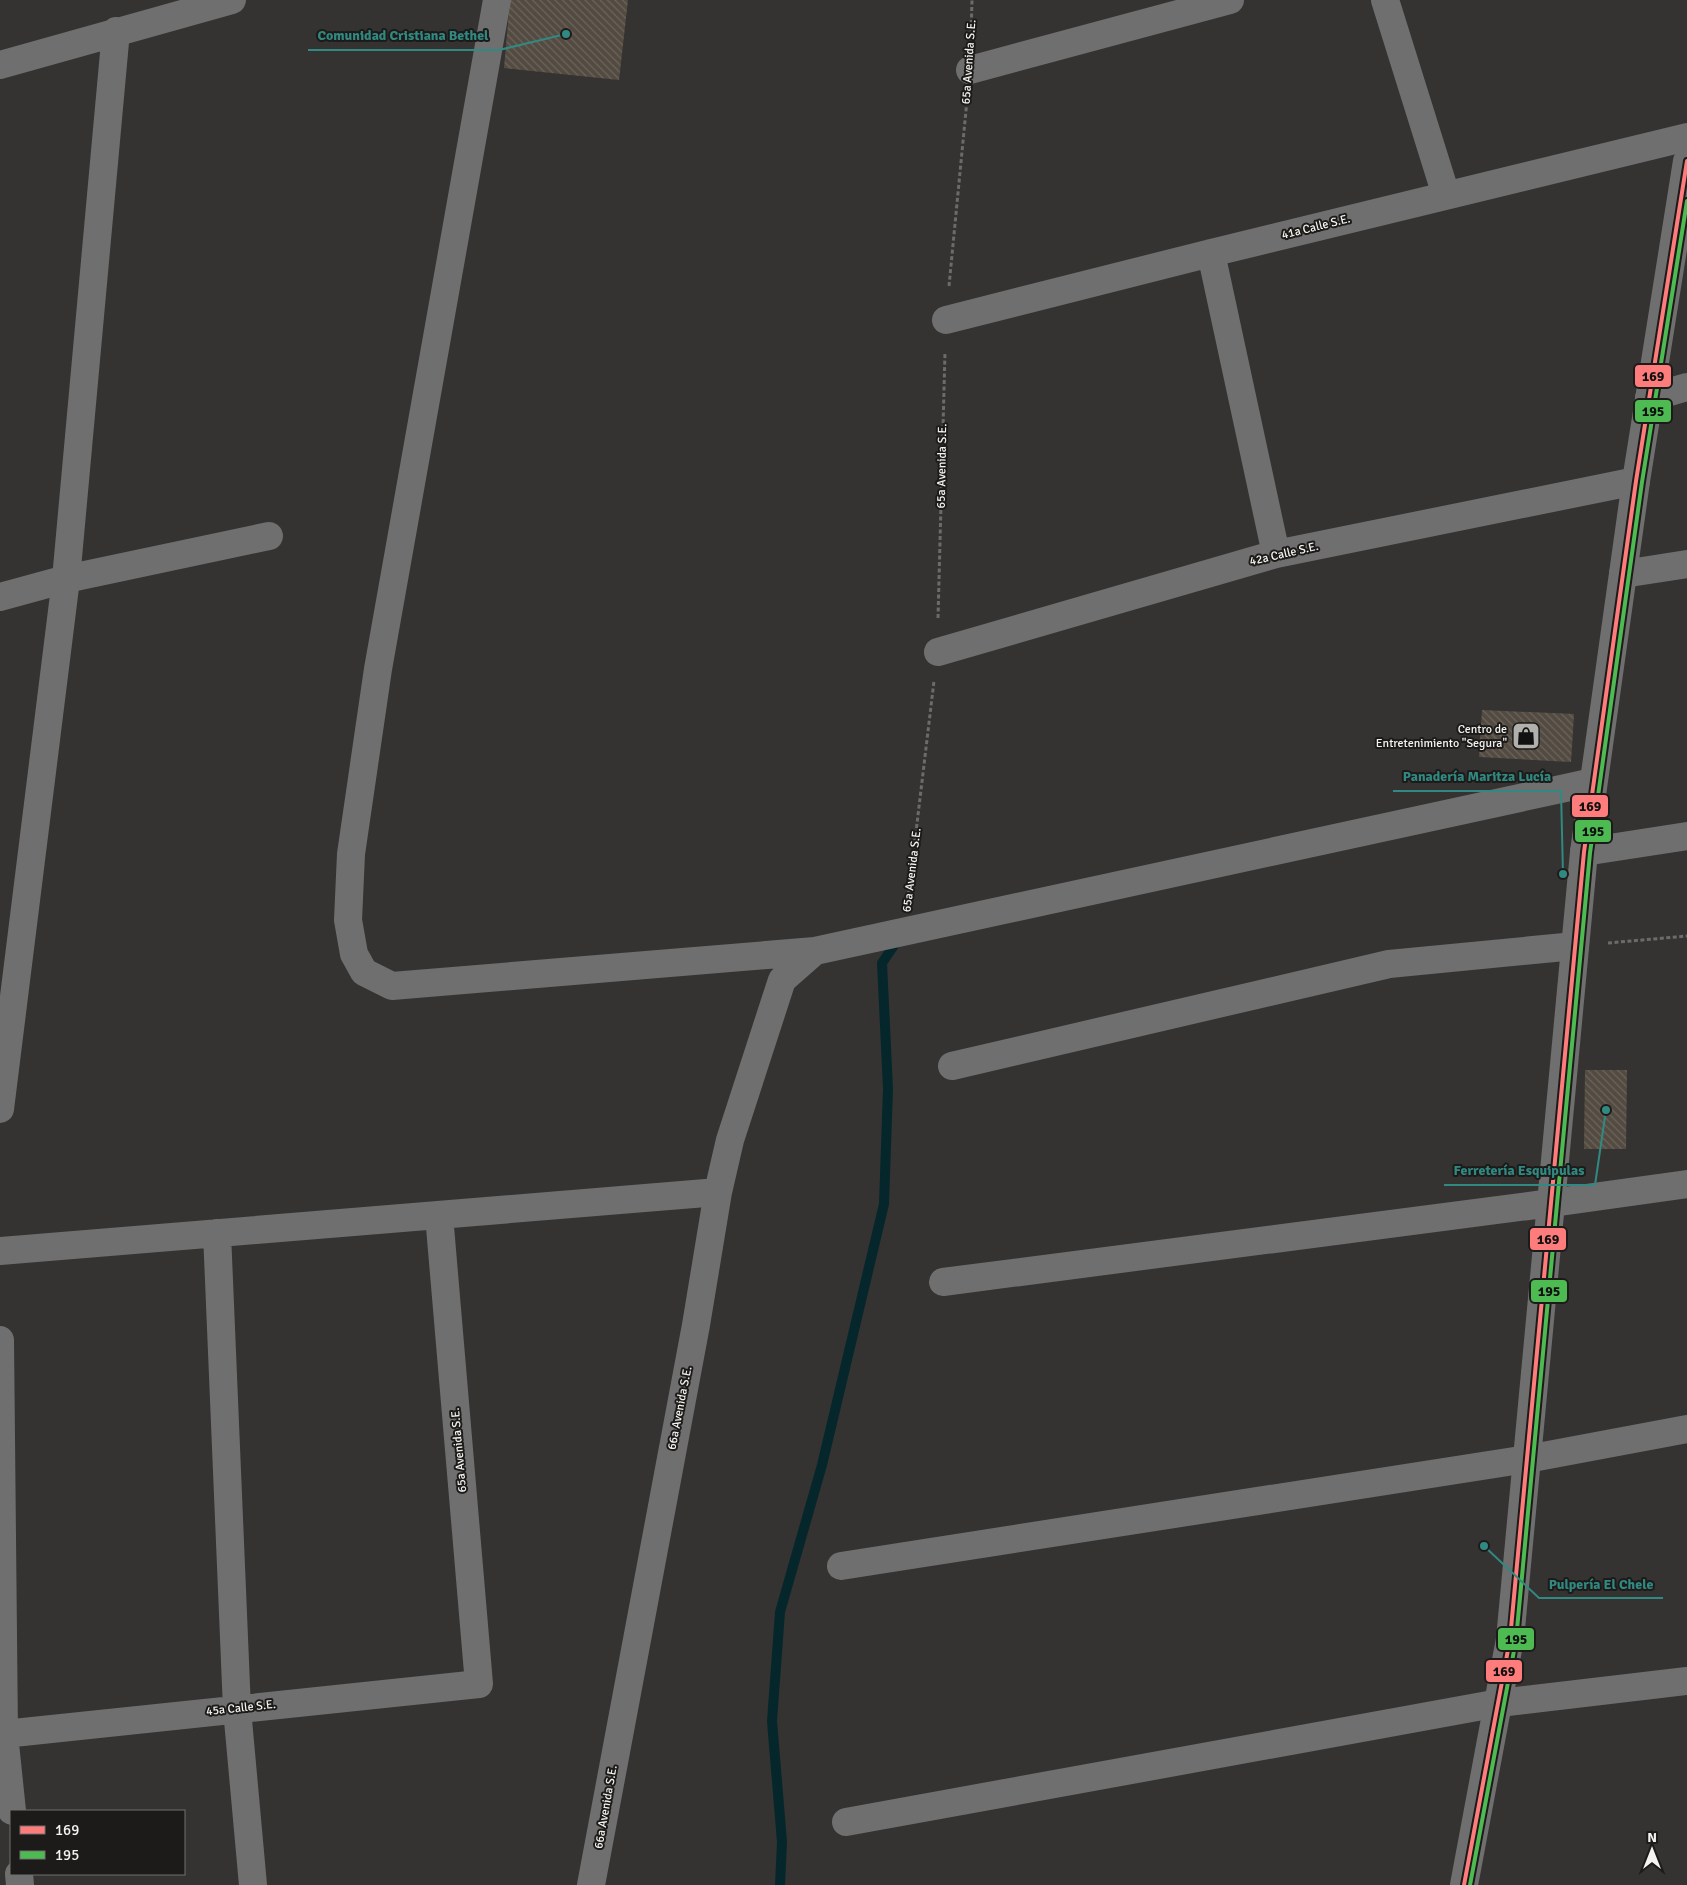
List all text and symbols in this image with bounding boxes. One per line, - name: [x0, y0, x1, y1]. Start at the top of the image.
- street label: 65a Avenida S.E.: [959, 19, 979, 105]
- callout: Comunidad Cristiana Bethel: [308, 21, 499, 50]
- text: Comunidad Cristiana Bethel: [318, 27, 489, 44]
- street label: 41a Calle S.E.: [1280, 211, 1352, 243]
- line badge: 169: [1634, 364, 1672, 388]
- text: 169: [1642, 368, 1665, 385]
- line badge: 195: [1634, 399, 1672, 423]
- text: 195: [1642, 403, 1664, 420]
- street label: 65a Avenida S.E.: [934, 423, 950, 509]
- street label: 42a Calle S.E.: [1248, 539, 1320, 569]
- shop icon: Centro de Entretenimiento "Segura": [1511, 721, 1541, 751]
- place label: Centro de Entretenimiento "Segura": [1376, 722, 1507, 751]
- callout: Panadería Maritza Lucía: [1393, 762, 1561, 791]
- text: Panadería Maritza Lucía: [1403, 768, 1551, 785]
- line badge: 169: [1571, 794, 1609, 818]
- text: 169: [1579, 798, 1602, 815]
- line badge: 195: [1574, 819, 1612, 843]
- text: 195: [1582, 823, 1604, 840]
- street label: 65a Avenida S.E.: [899, 827, 925, 913]
- callout: Ferretería Esquipulas: [1444, 1156, 1595, 1185]
- text: Ferretería Esquipulas: [1454, 1162, 1584, 1179]
- line badge: 169: [1529, 1227, 1567, 1251]
- text: 169: [1537, 1231, 1560, 1248]
- line badge: 195: [1530, 1279, 1568, 1303]
- text: 195: [1538, 1283, 1560, 1300]
- street label: 66a Avenida S.E.: [665, 1365, 695, 1451]
- street label: 65a Avenida S.E.: [448, 1407, 470, 1493]
- callout: Pulpería El Chele: [1539, 1569, 1663, 1598]
- text: Pulpería El Chele: [1549, 1576, 1653, 1593]
- line badge: 195: [1497, 1627, 1535, 1651]
- text: 195: [1505, 1631, 1527, 1648]
- line badge: 169: [1485, 1659, 1523, 1683]
- text: 169: [1493, 1663, 1516, 1680]
- street label: 45a Calle S.E.: [205, 1697, 277, 1719]
- street label: 66a Avenida S.E.: [591, 1764, 621, 1850]
- legend: [10, 1810, 185, 1875]
- text: 169: [55, 1821, 79, 1839]
- north arrow: [1627, 1825, 1677, 1875]
- text: N: [1647, 1829, 1657, 1846]
- text: 195: [55, 1846, 79, 1864]

